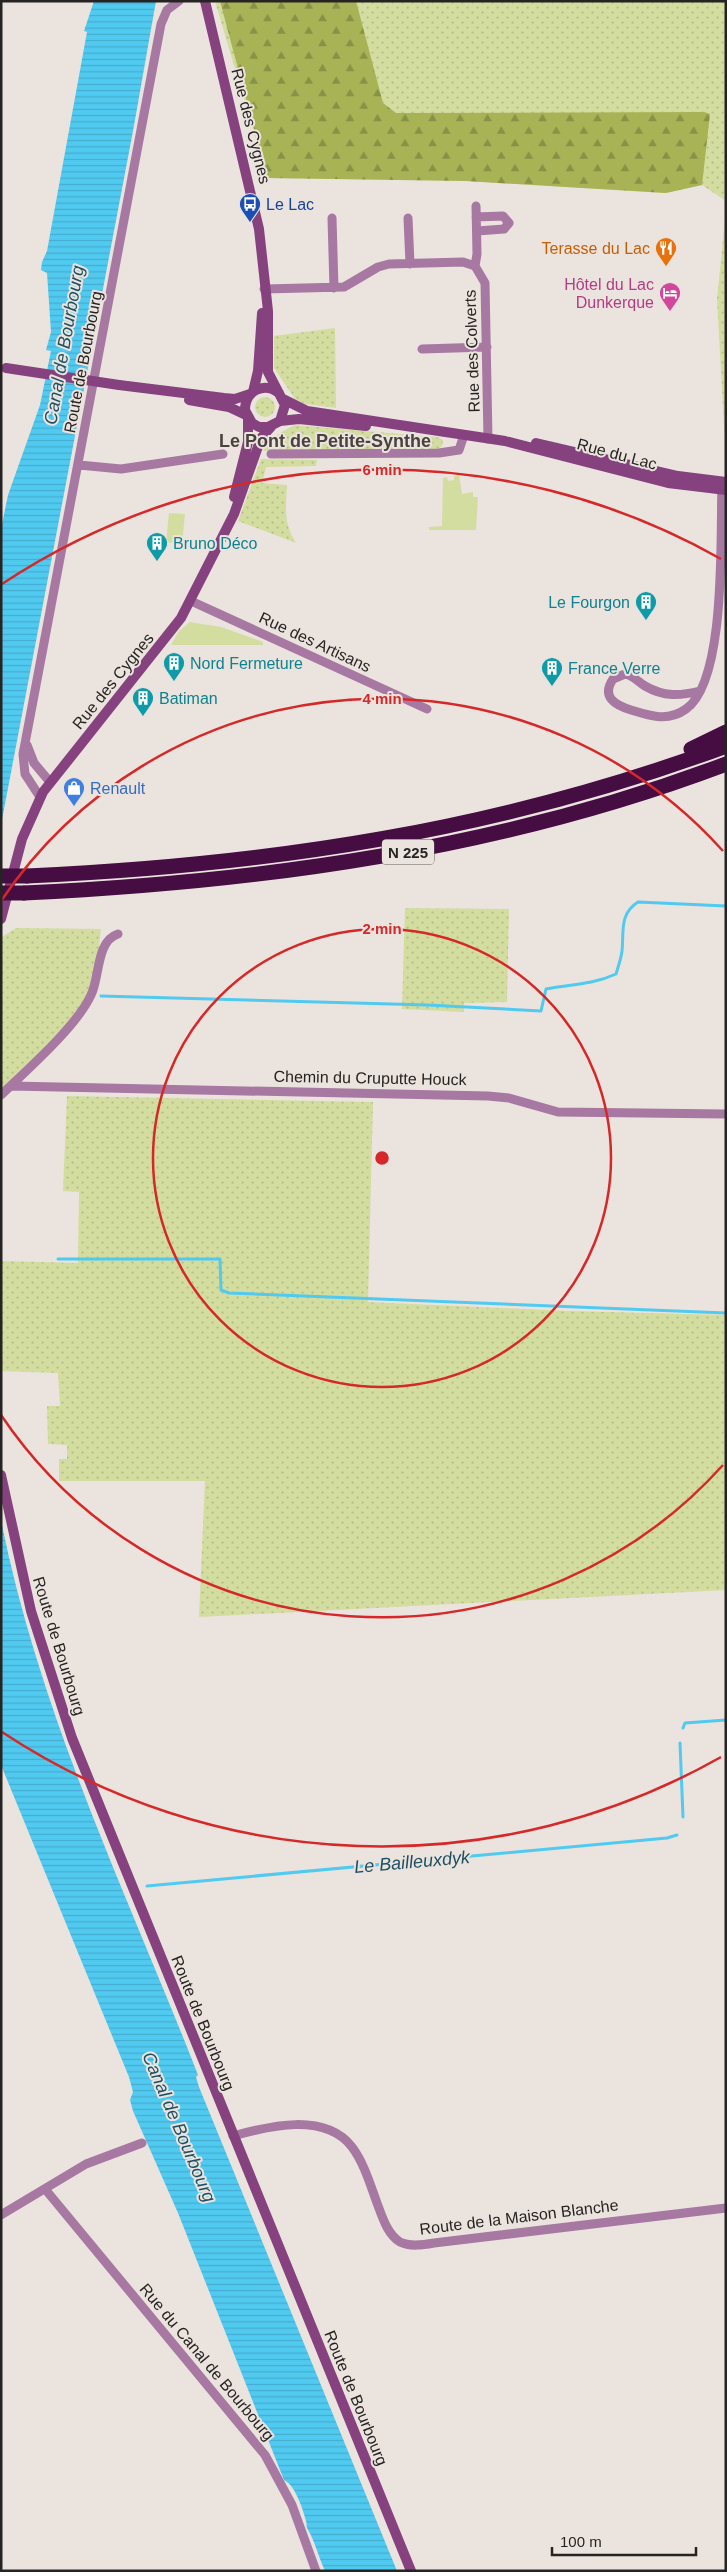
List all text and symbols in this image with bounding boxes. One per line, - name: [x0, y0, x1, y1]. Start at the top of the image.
- street label: Rue des Cygnes: [228, 67, 274, 185]
- bus stop icon: Le Lac: [238, 192, 262, 223]
- place label: Le Lac: [266, 196, 314, 213]
- restaurant icon: Terasse du Lac: [654, 236, 678, 267]
- place label: Terasse du Lac: [541, 240, 650, 257]
- water label: Canal de Bourbourg: [40, 264, 88, 426]
- place label: Hôtel du Lac Dunkerque: [564, 276, 654, 311]
- hotel icon: Hôtel du Lac Dunkerque: [658, 281, 682, 312]
- street label: Rue des Colverts: [461, 289, 483, 413]
- street label: Route de Bourbourg: [61, 290, 105, 434]
- district label: Le Pont de Petite-Synthe: [219, 431, 431, 451]
- street label: Rue du Lac: [575, 435, 659, 473]
- text: 6 min: [362, 461, 402, 478]
- building icon: Bruno Déco: [145, 531, 169, 562]
- place label: Bruno Déco: [173, 535, 258, 552]
- building icon: Le Fourgon: [634, 590, 658, 621]
- place label: Le Fourgon: [548, 594, 630, 611]
- street label: Rue des Artisans: [257, 609, 373, 675]
- street label: Rue des Cygnes: [69, 630, 157, 732]
- building icon: Nord Fermeture: [162, 651, 186, 682]
- place label: Nord Fermeture: [190, 655, 303, 672]
- building icon: France Verre: [540, 656, 564, 687]
- place label: France Verre: [568, 660, 661, 677]
- building icon: Batiman: [131, 686, 155, 717]
- place label: Batiman: [159, 690, 218, 707]
- text: 4 min: [362, 690, 402, 707]
- shop icon: Renault: [62, 776, 86, 807]
- place label: Renault: [90, 780, 146, 797]
- road number: N 225: [382, 840, 434, 864]
- text: 2 min: [362, 920, 402, 937]
- street label: Chemin du Cruputte Houck: [273, 1068, 468, 1088]
- centre of rings: [373, 1149, 391, 1167]
- street label: Route de Bourbourg: [30, 1575, 88, 1717]
- water label: Le Bailleuxdyk: [353, 1847, 472, 1877]
- street label: Route de Bourbourg: [168, 1953, 238, 2093]
- water label: Canal de Bourbourg: [138, 2049, 220, 2205]
- street label: Route de la Maison Blanche: [419, 2196, 619, 2238]
- street label: Rue du Canal de Bourbourg: [136, 2280, 278, 2444]
- street label: Route de Bourbourg: [321, 2328, 391, 2468]
- scale bar: [552, 2524, 696, 2556]
- text: 100 m: [560, 2533, 602, 2550]

